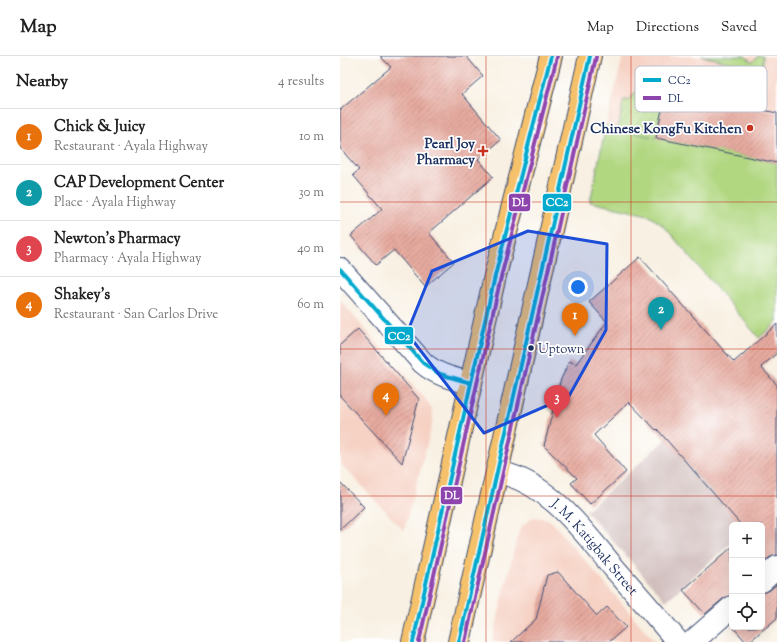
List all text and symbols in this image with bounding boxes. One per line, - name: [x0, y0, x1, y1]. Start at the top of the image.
- text: Map: [20, 14, 57, 41]
- text: Map: [587, 18, 614, 38]
- text: Directions: [636, 18, 699, 38]
- text: Saved: [721, 18, 757, 38]
- legend: [635, 66, 767, 112]
- text: Nearby: [16, 70, 68, 94]
- text: 4 results: [278, 73, 324, 91]
- text: CC2: [668, 73, 691, 89]
- text: DL: [668, 91, 684, 107]
- text: Chick & Juicy: [54, 117, 146, 138]
- place label: Chinese KongFu Kitchen: [590, 120, 743, 140]
- marker: Chinese KongFu Kitchen: [745, 123, 755, 133]
- text: 1: [27, 128, 31, 146]
- text: 10 m: [299, 128, 324, 146]
- place label: Pearl Joy Pharmacy: [417, 135, 475, 171]
- text: Restaurant · Ayala Highway: [54, 138, 208, 156]
- marker: Pearl Joy Pharmacy: [478, 146, 488, 156]
- text: CAP Development Center: [54, 173, 224, 194]
- text: 2: [26, 184, 32, 202]
- text: 30 m: [298, 184, 324, 202]
- line badge: DL: [508, 193, 531, 212]
- line badge: CC2: [542, 193, 572, 212]
- text: Place · Ayala Highway: [54, 194, 176, 212]
- text: DL: [511, 195, 528, 211]
- text: CC2: [546, 195, 569, 211]
- text: Newton's Pharmacy: [54, 229, 181, 250]
- text: 3: [26, 240, 32, 258]
- text: 40 m: [297, 240, 324, 258]
- text: Pharmacy · Ayala Highway: [54, 250, 201, 268]
- your location: [568, 277, 588, 297]
- text: Shakey's: [54, 285, 110, 306]
- text: 4: [26, 296, 32, 314]
- text: 60 m: [297, 296, 324, 314]
- pin: 2: [648, 297, 674, 330]
- pin: 1: [562, 303, 588, 336]
- text: Restaurant · San Carlos Drive: [54, 306, 218, 324]
- line badge: CC2: [384, 326, 414, 345]
- text: CC2: [388, 329, 411, 345]
- place label: Uptown: [538, 341, 585, 359]
- marker: Uptown: [526, 343, 536, 353]
- pin: 4: [373, 383, 399, 416]
- pin: 3: [544, 385, 570, 418]
- line badge: DL: [440, 486, 463, 505]
- text: DL: [443, 488, 460, 504]
- street label: J. M. Katigbak Street: [545, 494, 642, 601]
- map controls: [729, 522, 765, 630]
- button: +: [729, 522, 765, 558]
- button: −: [729, 558, 765, 594]
- button: locate: [729, 594, 765, 630]

